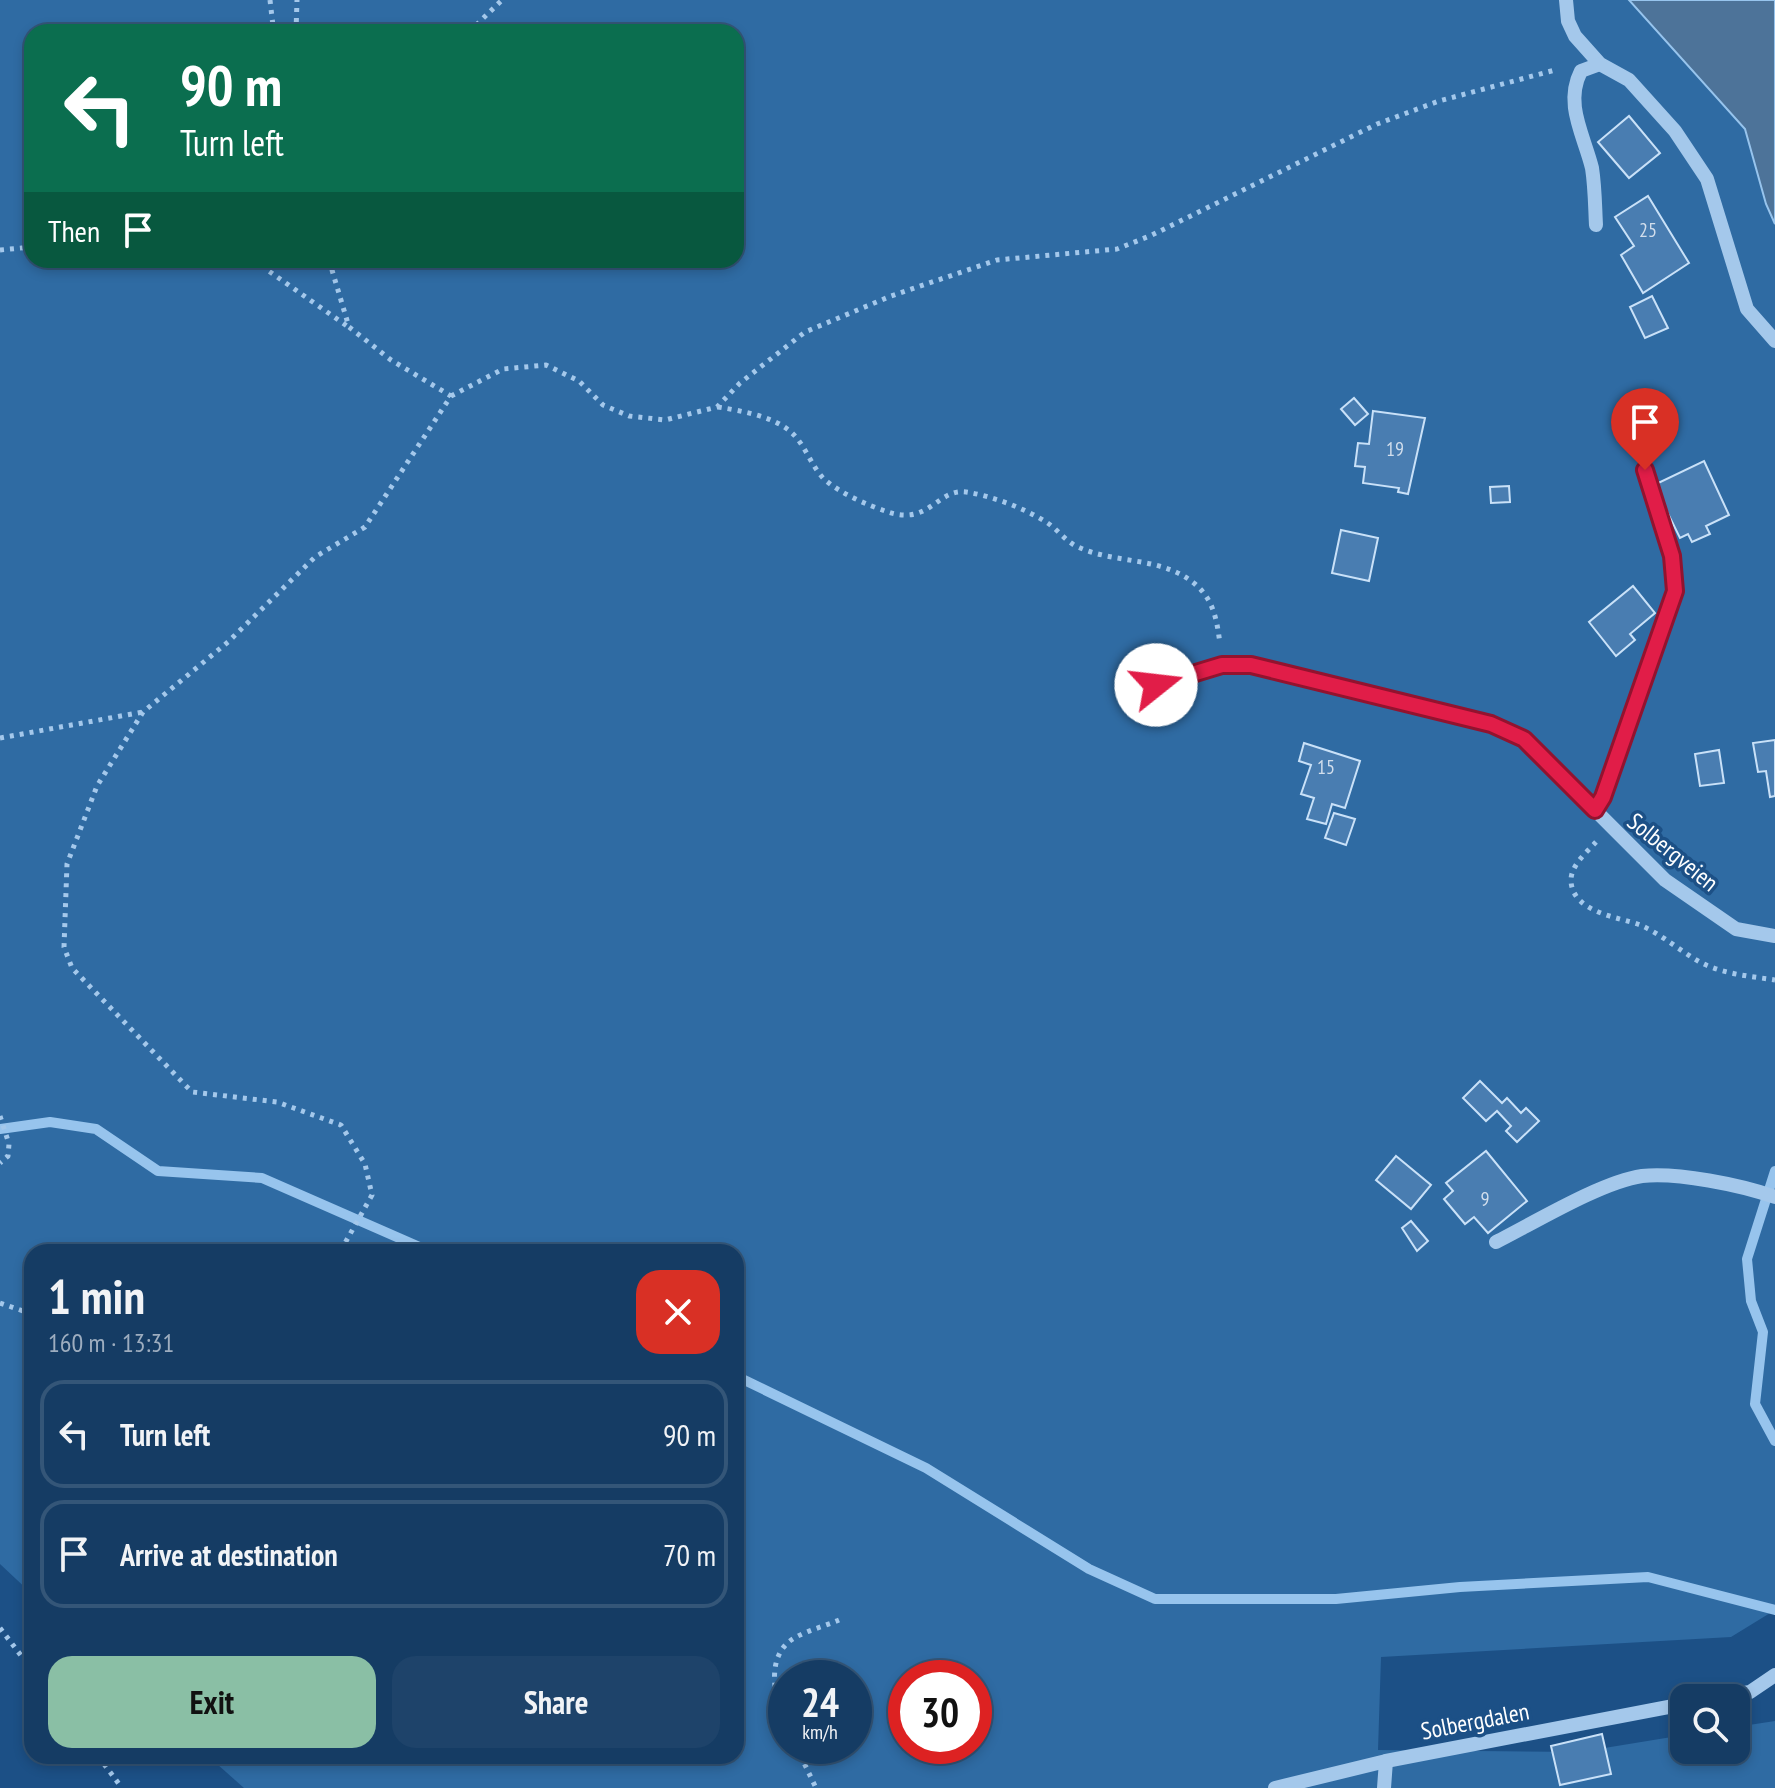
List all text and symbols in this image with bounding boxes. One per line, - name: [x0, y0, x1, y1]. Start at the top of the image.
- text: 90 m: [180, 49, 282, 121]
- icon: left: [48, 56, 152, 160]
- text: Turn left: [180, 119, 284, 166]
- icon: arrive: [116, 208, 160, 252]
- text: Then: [48, 211, 100, 250]
- house number: 25: [1639, 217, 1657, 243]
- pin: [1611, 388, 1679, 470]
- icon: arrive: [1623, 400, 1667, 444]
- house number: 19: [1386, 436, 1404, 462]
- position arrow: [1114, 643, 1198, 727]
- house number: 15: [1317, 754, 1335, 780]
- street label: Solbergveien: [1621, 806, 1725, 898]
- house number: 9: [1481, 1186, 1490, 1212]
- text: 1 min: [48, 1265, 145, 1327]
- button: close: [636, 1270, 720, 1354]
- text: 160 m · 13:31: [48, 1326, 174, 1359]
- icon: left: [52, 1412, 96, 1456]
- text: Turn left: [120, 1415, 210, 1454]
- text: 90 m: [663, 1415, 716, 1454]
- icon: arrive: [52, 1532, 96, 1576]
- text: Arrive at destination: [120, 1535, 338, 1574]
- text: 70 m: [663, 1535, 716, 1574]
- button: Exit: [48, 1656, 376, 1748]
- button: Share: [392, 1656, 720, 1748]
- speed limit sign: 30: [888, 1660, 992, 1764]
- text: 24: [801, 1676, 839, 1728]
- map controls: [1670, 1684, 1750, 1764]
- button: search: [1670, 1684, 1750, 1764]
- street label: Solbergdalen: [1418, 1695, 1532, 1747]
- text: km/h: [802, 1719, 838, 1745]

